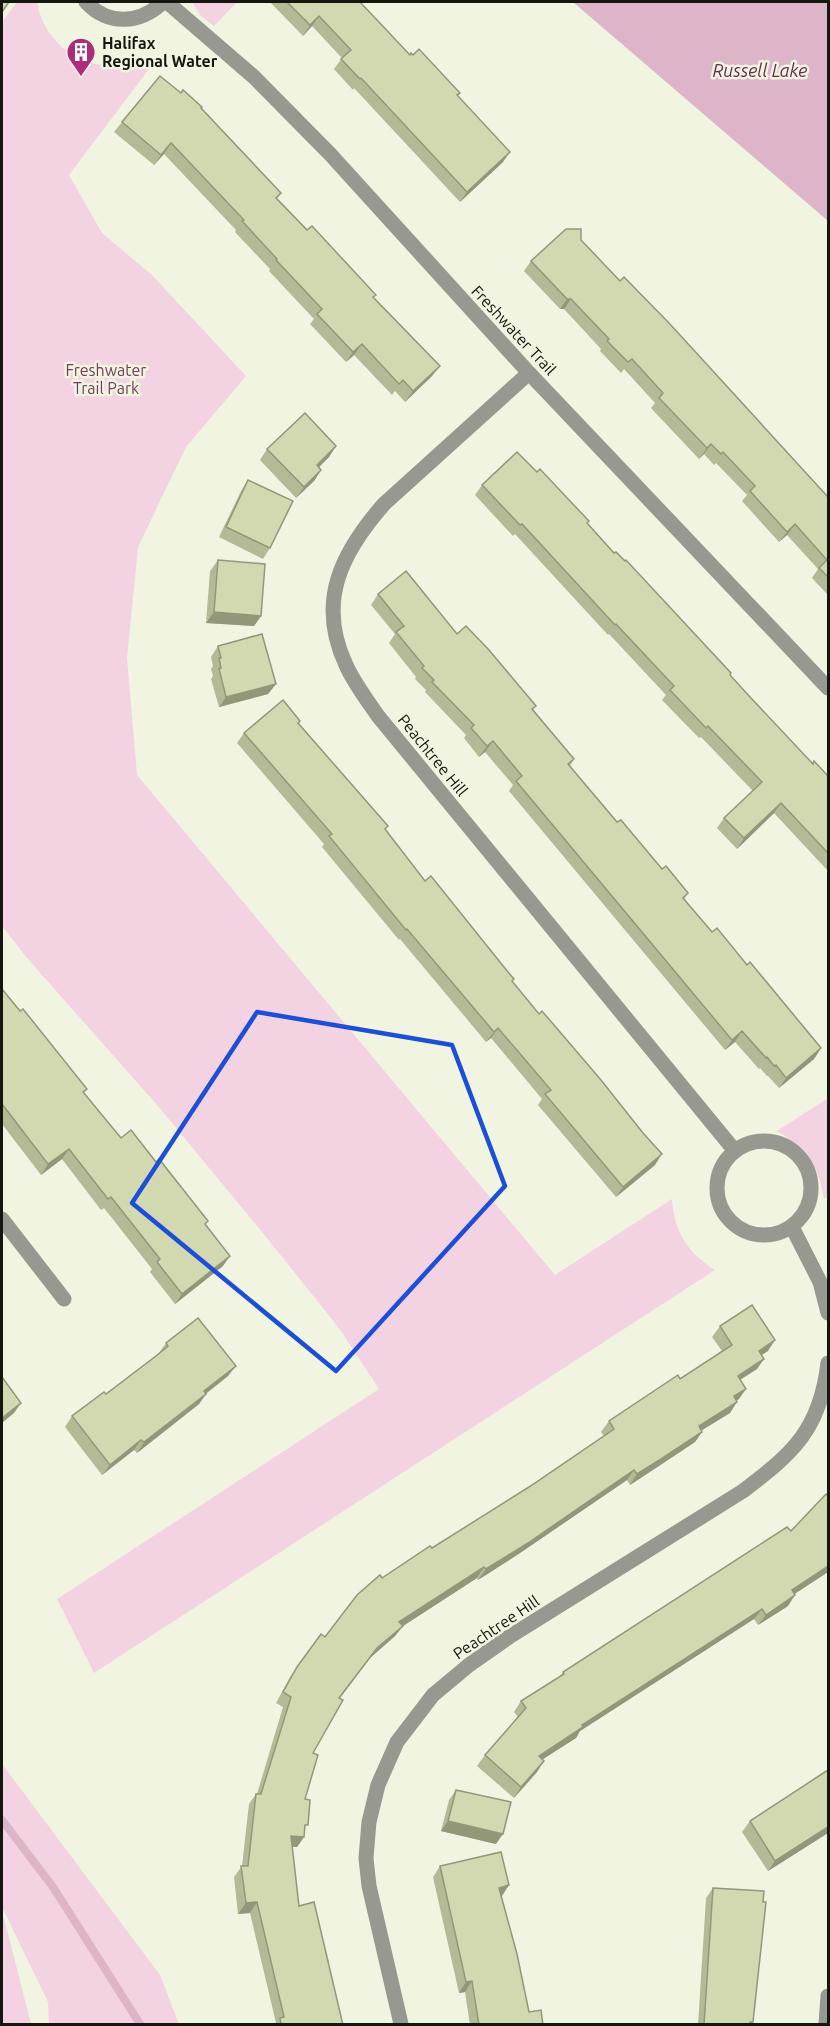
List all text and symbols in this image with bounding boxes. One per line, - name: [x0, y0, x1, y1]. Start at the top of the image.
- place label: Halifax Regional Water: [102, 34, 218, 70]
- building icon: Halifax Regional Water: [65, 36, 97, 78]
- water label: Russell Lake: [713, 60, 807, 80]
- street label: Freshwater Trail: [468, 282, 560, 378]
- park label: Freshwater Trail Park: [66, 361, 146, 397]
- street label: Peachtree Hill: [395, 710, 471, 800]
- street label: Peachtree Hill: [450, 1592, 542, 1662]

